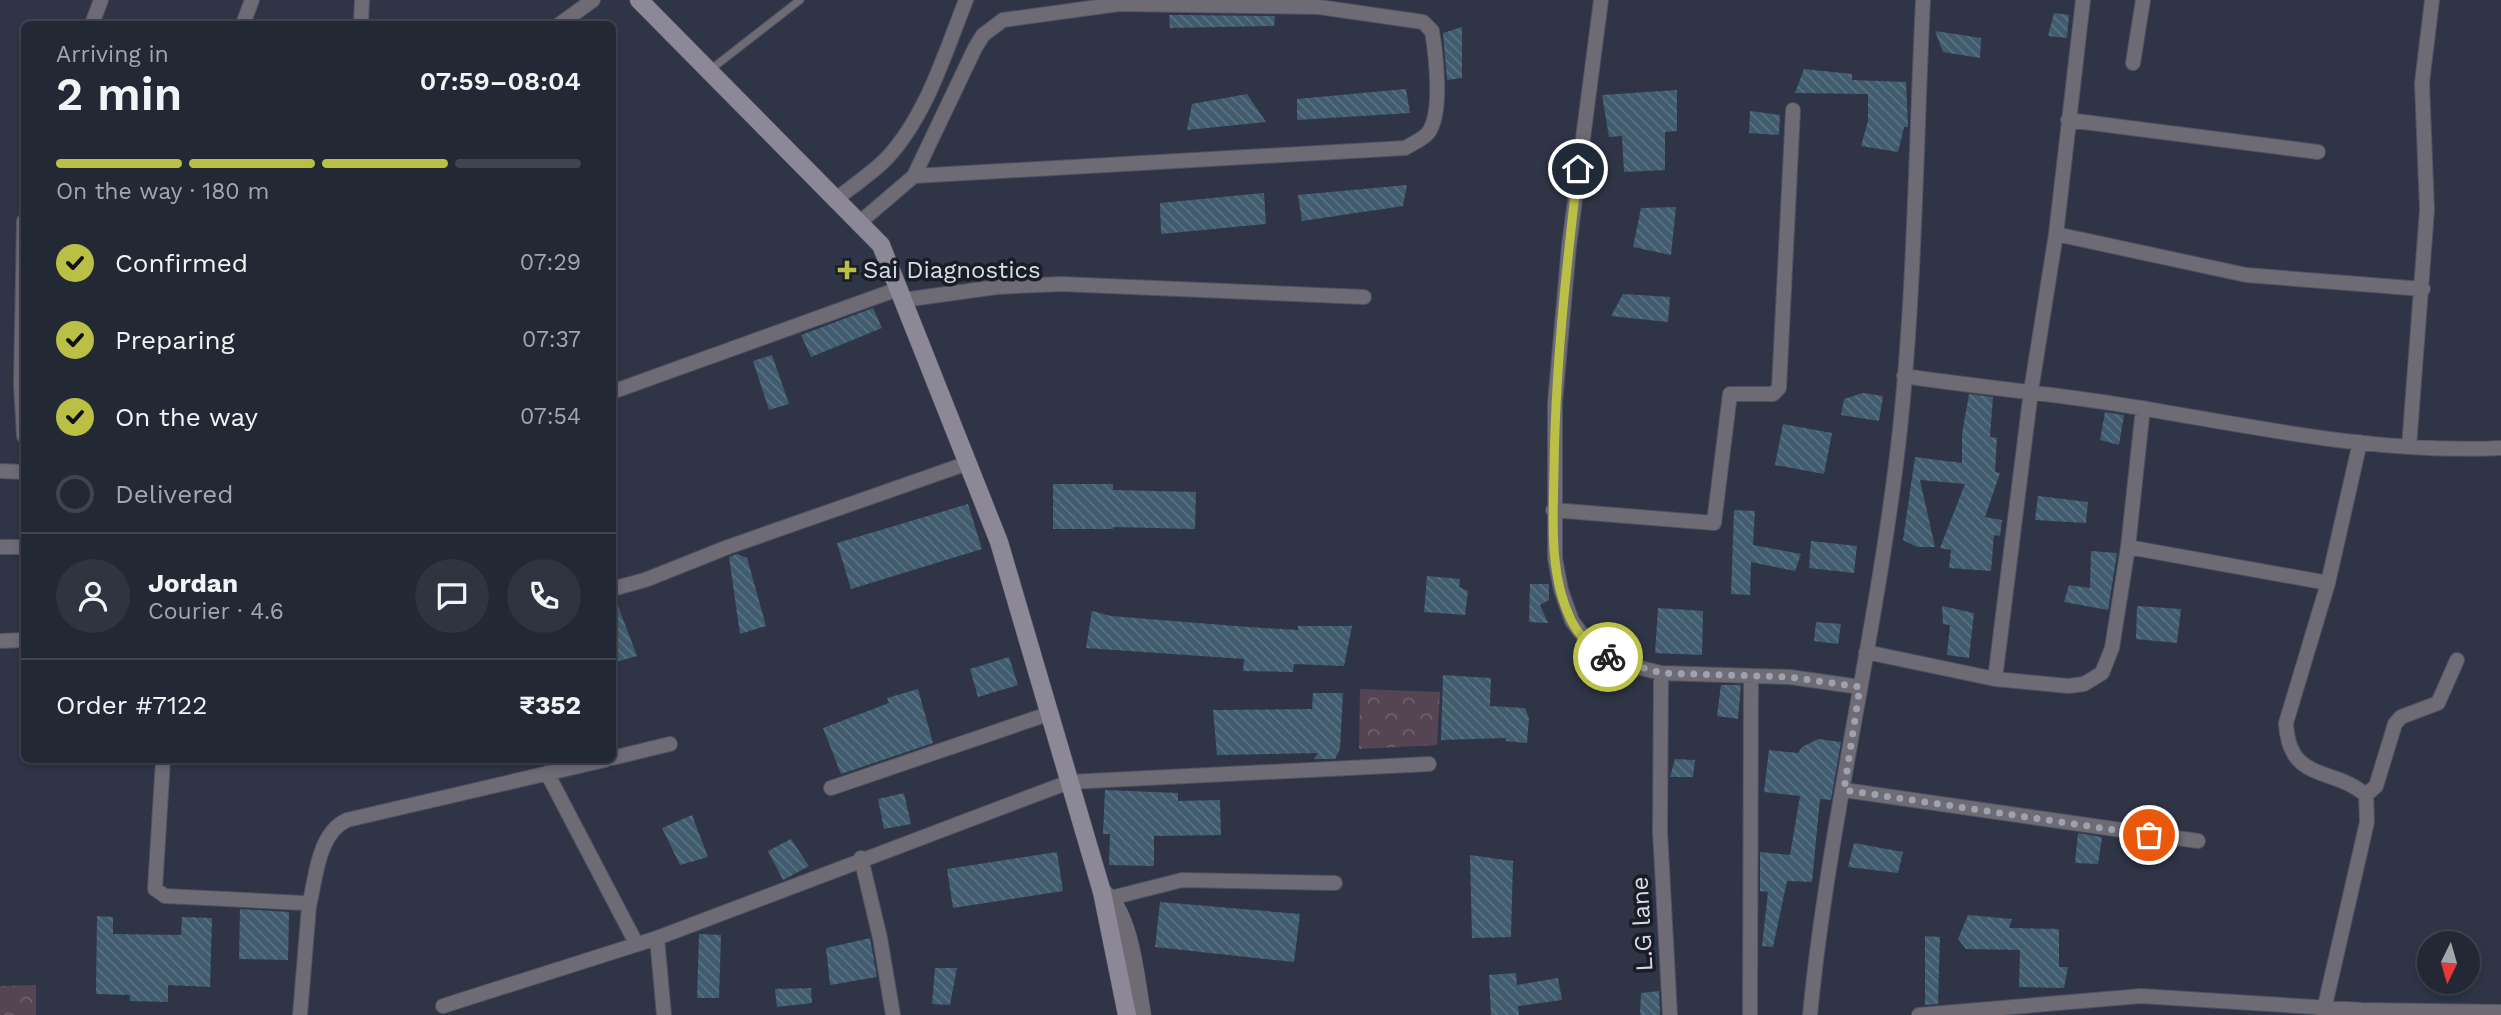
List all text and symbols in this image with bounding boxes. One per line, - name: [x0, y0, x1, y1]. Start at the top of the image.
- text: Arriving in: [56, 41, 169, 68]
- text: 07:59–08:04: [420, 66, 581, 96]
- text: 2 min: [56, 67, 182, 121]
- pin: [1548, 139, 1608, 199]
- icon: home: [1559, 150, 1597, 188]
- text: On the way · 180 m: [56, 178, 269, 205]
- icon: check: [56, 244, 94, 282]
- text: Confirmed: [115, 248, 248, 278]
- text: 07:29: [520, 249, 581, 276]
- place label: Sai Diagnostics: [863, 256, 1041, 284]
- marker: Sai Diagnostics: [837, 260, 857, 280]
- icon: check: [56, 321, 94, 359]
- text: Preparing: [115, 325, 235, 355]
- text: 07:37: [522, 326, 581, 353]
- icon: check: [56, 398, 94, 436]
- text: On the way: [115, 402, 258, 432]
- text: 07:54: [520, 403, 581, 430]
- text: Delivered: [115, 479, 234, 509]
- button: person: [56, 559, 130, 633]
- button: chat: [415, 559, 489, 633]
- button: phone: [507, 559, 581, 633]
- text: Jordan: [148, 568, 238, 598]
- text: Courier · 4.6: [148, 598, 284, 625]
- courier: [1573, 622, 1643, 692]
- icon: bike: [1589, 638, 1627, 676]
- text: Order #7122: [56, 690, 207, 720]
- text: ₹352: [519, 690, 581, 720]
- pin: [2119, 805, 2179, 865]
- icon: bag: [2130, 816, 2168, 854]
- street label: L.G lane: [1626, 876, 1658, 972]
- north arrow: [2417, 931, 2480, 994]
- map controls: [2417, 931, 2480, 994]

